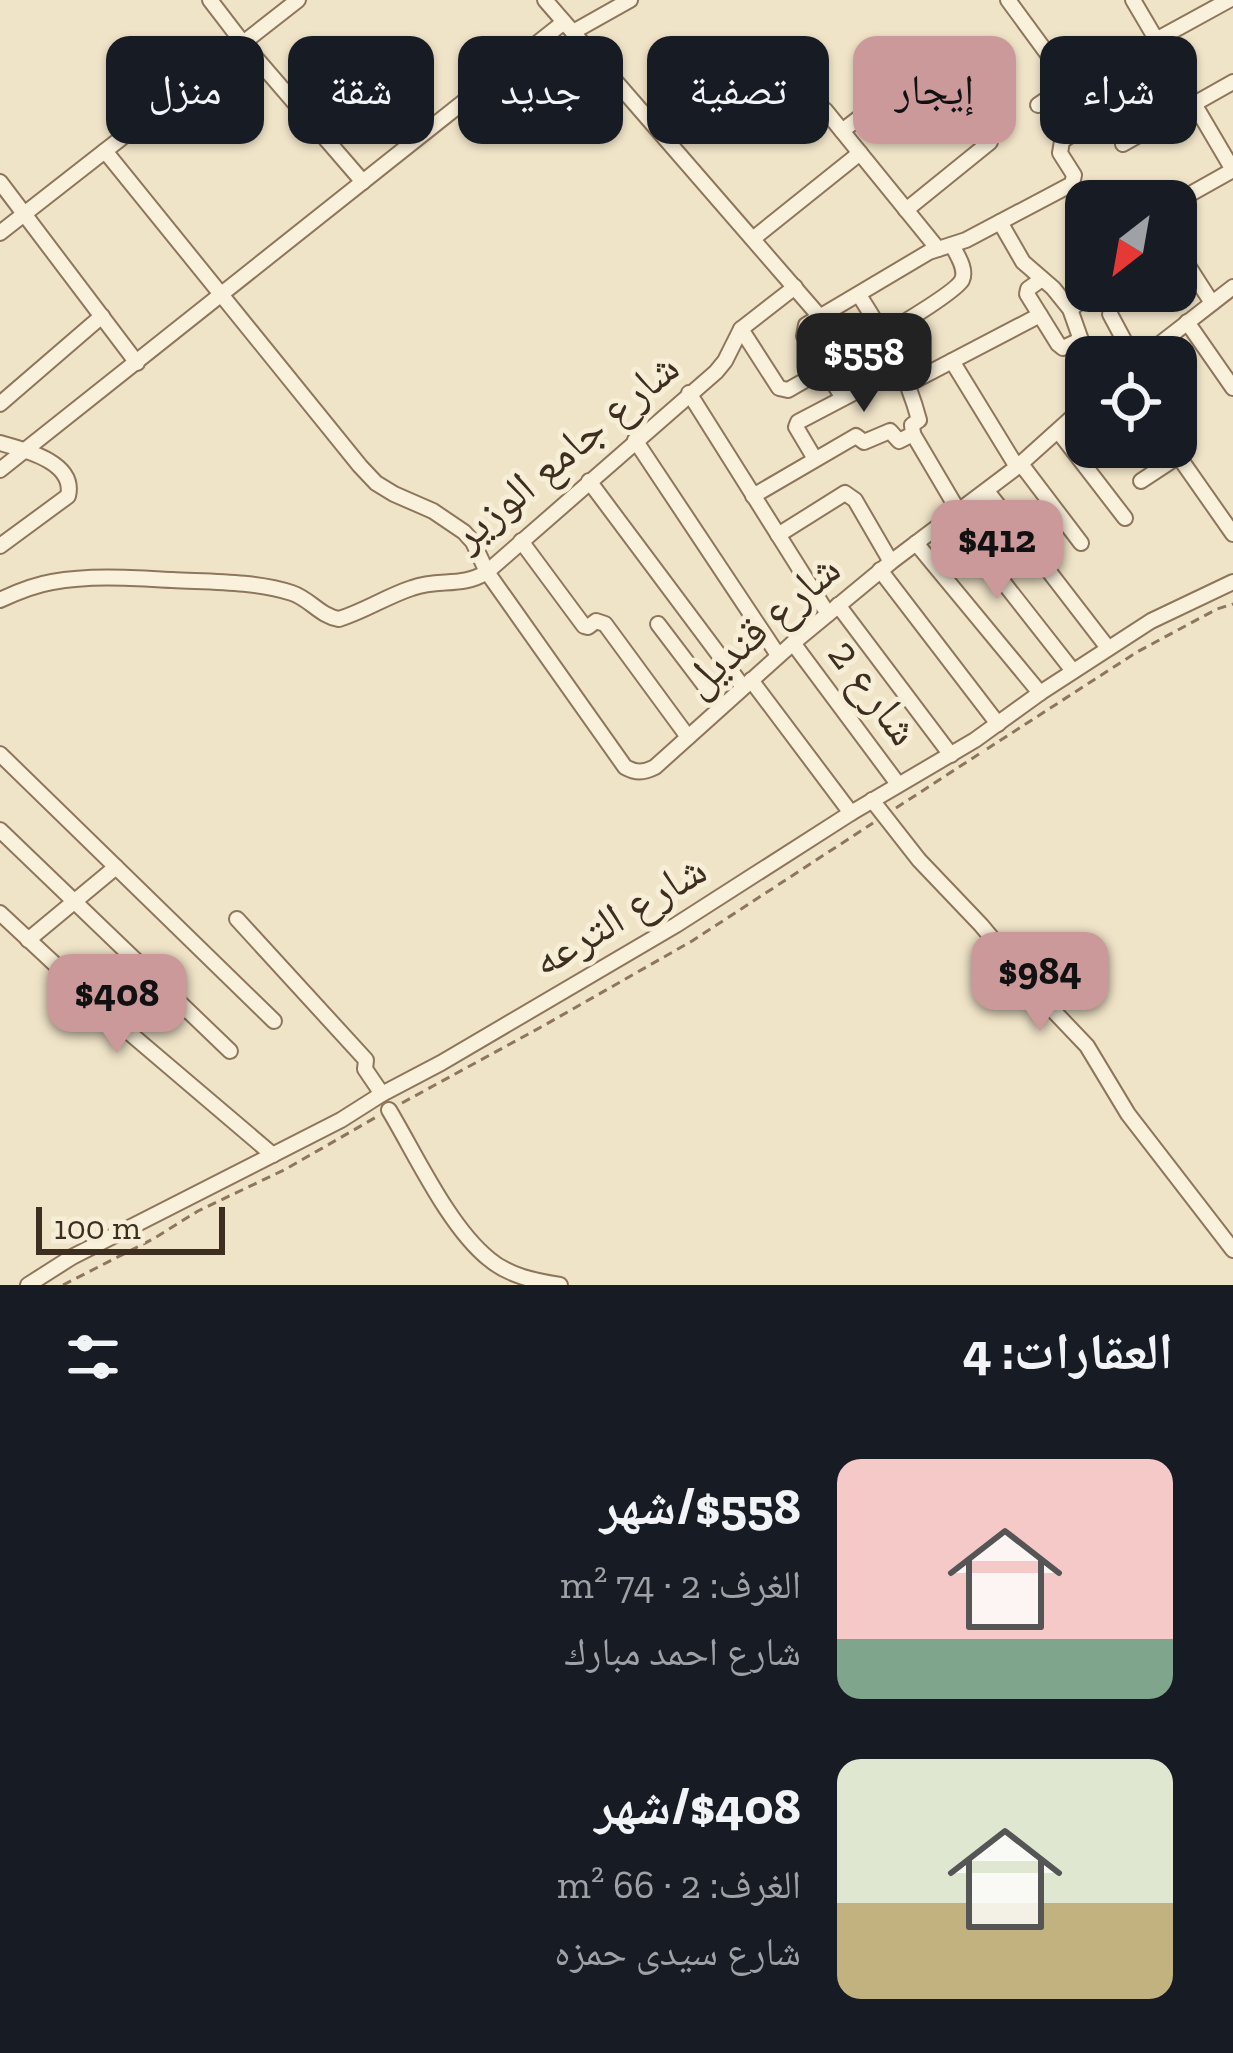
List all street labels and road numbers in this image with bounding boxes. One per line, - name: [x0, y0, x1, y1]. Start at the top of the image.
- street label: شارع جامع الوزير: [440, 340, 690, 563]
- street label: شارع قنديل: [671, 542, 852, 709]
- street label: شارع 2: [816, 628, 931, 756]
- street label: شارع الترعه: [522, 842, 716, 989]

